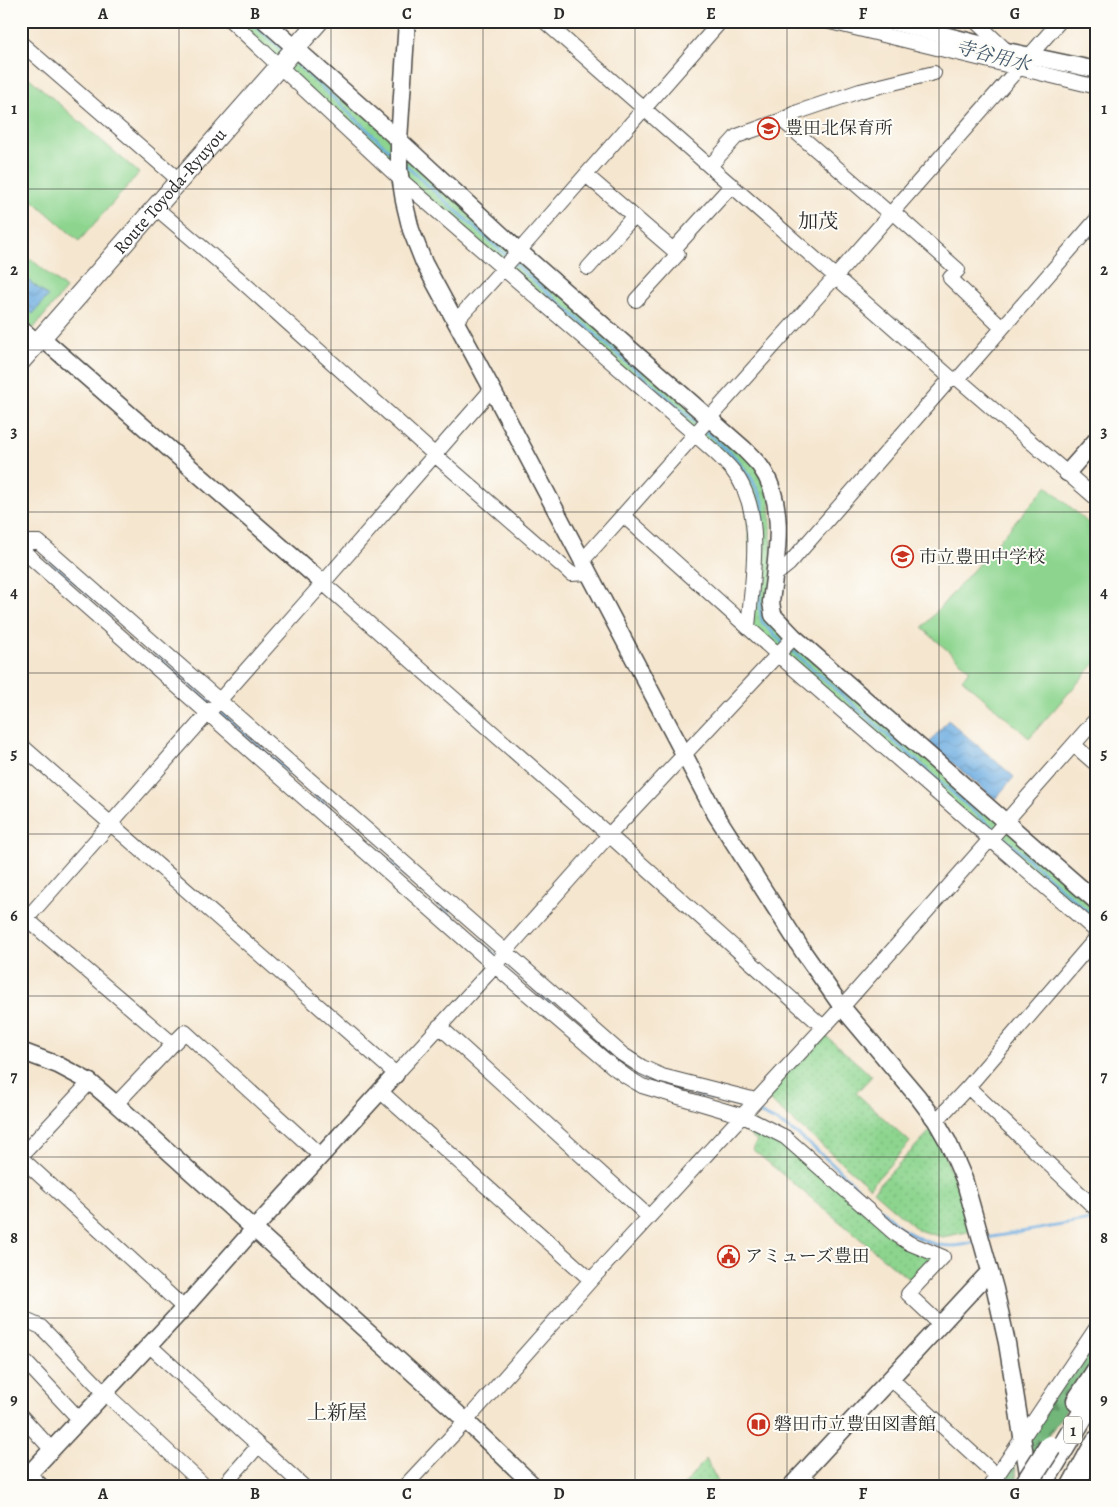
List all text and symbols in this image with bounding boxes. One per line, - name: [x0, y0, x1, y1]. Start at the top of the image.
- text: A: [97, 3, 109, 25]
- text: B: [250, 3, 260, 25]
- text: C: [402, 3, 412, 25]
- text: D: [553, 3, 565, 25]
- text: E: [706, 3, 716, 25]
- text: F: [859, 3, 868, 25]
- text: G: [1010, 3, 1020, 25]
- water label: 寺谷用水: [953, 34, 1035, 78]
- text: 1: [11, 98, 17, 120]
- text: 1: [1101, 98, 1107, 120]
- school or university icon: 豊田北保育所: [757, 116, 781, 140]
- place label: 豊田北保育所: [785, 116, 893, 140]
- street label: Route Toyoda-Ryuyou: [108, 123, 232, 259]
- district label: 加茂: [798, 208, 838, 235]
- text: 2: [10, 259, 18, 281]
- text: 2: [1100, 259, 1108, 281]
- text: 3: [11, 421, 18, 443]
- text: 3: [1101, 421, 1108, 443]
- school or university icon: 市立豊田中学校: [891, 545, 915, 569]
- place label: 市立豊田中学校: [919, 545, 1045, 569]
- text: 4: [10, 582, 18, 604]
- text: 4: [1100, 582, 1108, 604]
- text: 5: [11, 743, 18, 765]
- text: 5: [1101, 743, 1108, 765]
- text: 6: [10, 905, 18, 927]
- text: 6: [1100, 905, 1108, 927]
- text: 7: [11, 1066, 18, 1088]
- text: 7: [1101, 1066, 1108, 1088]
- text: 8: [10, 1227, 18, 1249]
- text: 8: [1100, 1227, 1108, 1249]
- public building icon: アミューズ豊田: [717, 1244, 741, 1268]
- place label: アミューズ豊田: [745, 1244, 870, 1268]
- text: 9: [10, 1389, 18, 1411]
- text: 9: [1100, 1389, 1108, 1411]
- district label: 上新屋: [307, 1399, 367, 1426]
- library icon: 磐田市立豊田図書館: [746, 1412, 770, 1436]
- place label: 磐田市立豊田図書館: [774, 1412, 936, 1436]
- road number: 1: [1064, 1416, 1082, 1444]
- text: A: [97, 1483, 109, 1505]
- text: B: [250, 1483, 260, 1505]
- text: C: [402, 1483, 412, 1505]
- text: D: [553, 1483, 565, 1505]
- text: E: [706, 1483, 716, 1505]
- text: F: [859, 1483, 868, 1505]
- text: G: [1010, 1483, 1020, 1505]

